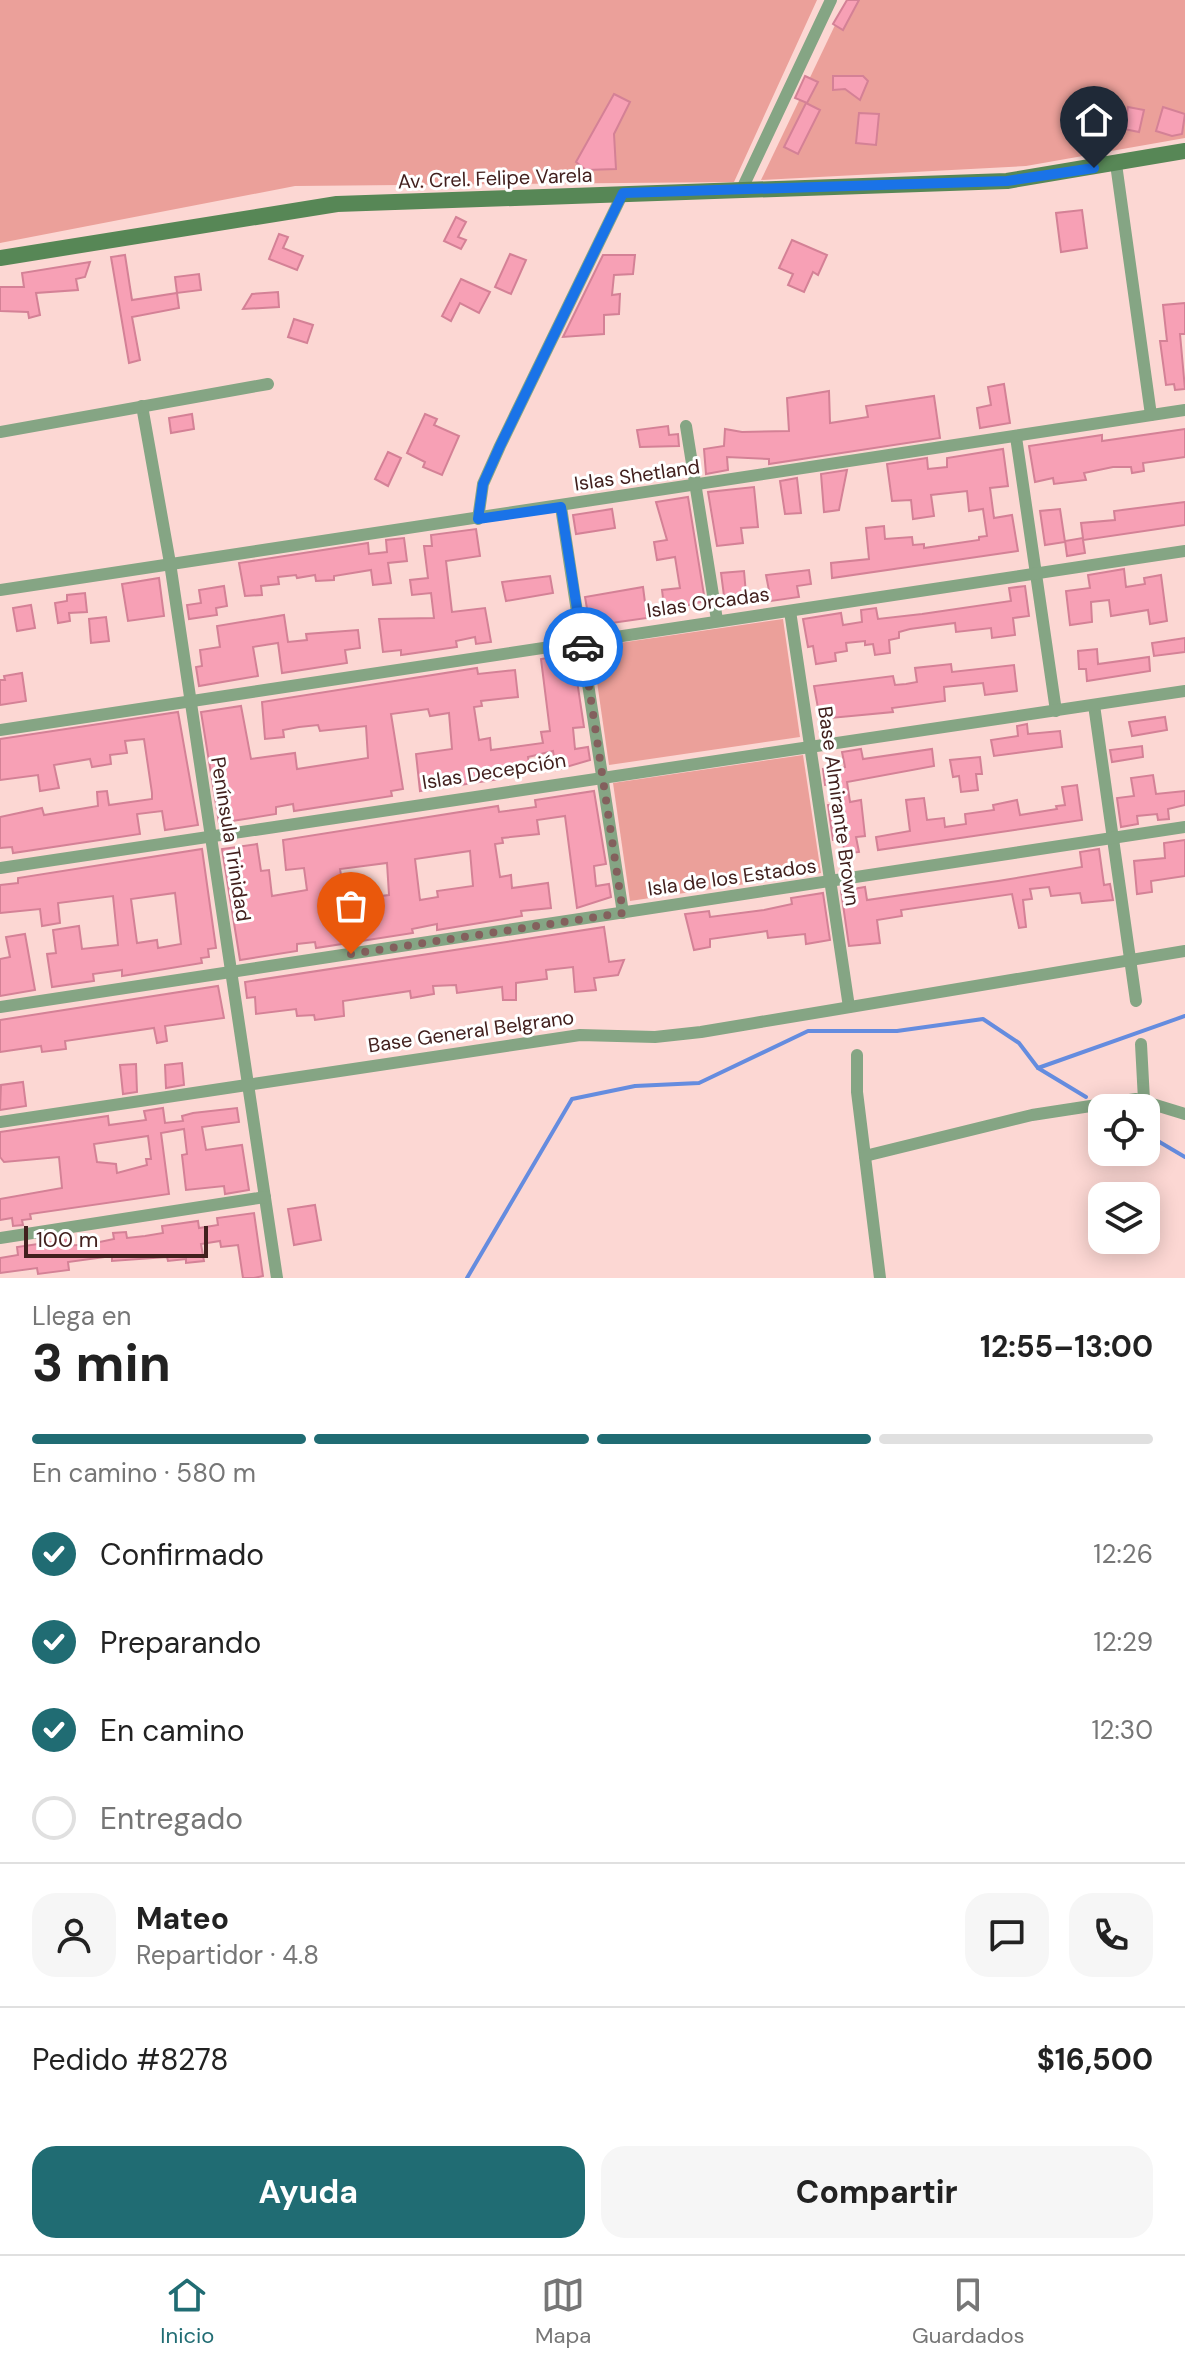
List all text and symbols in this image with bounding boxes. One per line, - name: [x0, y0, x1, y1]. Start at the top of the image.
- pin: [1060, 86, 1128, 168]
- icon: home: [1072, 98, 1116, 142]
- street label: Av. Crel. Felipe Varela: [397, 162, 593, 194]
- street label: Islas Shetland: [572, 453, 702, 497]
- street label: Islas Orcadas: [645, 581, 771, 623]
- courier: [543, 607, 623, 687]
- icon: car: [561, 625, 605, 669]
- street label: Base Almirante Brown: [812, 705, 866, 907]
- street label: Islas Decepción: [420, 747, 568, 795]
- street label: Península Trinidad: [205, 755, 257, 923]
- street label: Isla de los Estados: [646, 852, 818, 902]
- pin: [317, 872, 385, 954]
- icon: bag: [329, 884, 373, 928]
- street label: Base General Belgrano: [366, 1004, 576, 1058]
- map controls: [1088, 1094, 1160, 1254]
- button: locate: [1088, 1094, 1160, 1166]
- button: layers: [1088, 1182, 1160, 1254]
- scale bar: [24, 1222, 208, 1258]
- text: 100 m: [36, 1225, 98, 1254]
- text: Llega en: [32, 1299, 131, 1333]
- text: 12:55–13:00: [980, 1327, 1153, 1366]
- text: 3 min: [32, 1329, 171, 1397]
- text: En camino · 580 m: [32, 1456, 256, 1490]
- icon: check: [32, 1532, 76, 1576]
- text: Confirmado: [100, 1535, 264, 1574]
- text: 12:26: [1093, 1537, 1153, 1571]
- icon: check: [32, 1620, 76, 1664]
- text: Preparando: [100, 1623, 261, 1662]
- text: 12:29: [1094, 1625, 1153, 1659]
- icon: check: [32, 1708, 76, 1752]
- text: En camino: [100, 1711, 245, 1750]
- text: 12:30: [1092, 1713, 1153, 1747]
- text: Entregado: [100, 1799, 243, 1838]
- button: person: [32, 1893, 116, 1977]
- button: chat: [965, 1893, 1049, 1977]
- button: phone: [1069, 1893, 1153, 1977]
- text: Mateo: [136, 1899, 229, 1938]
- text: Repartidor · 4.8: [136, 1938, 319, 1972]
- text: Pedido #8278: [32, 2040, 229, 2079]
- text: $16,500: [1037, 2040, 1153, 2079]
- button: Ayuda: [32, 2146, 585, 2238]
- button: Compartir: [601, 2146, 1153, 2238]
- tab: Inicio: [160, 2273, 214, 2350]
- tab: Mapa: [535, 2273, 591, 2350]
- tab: Guardados: [912, 2273, 1025, 2350]

